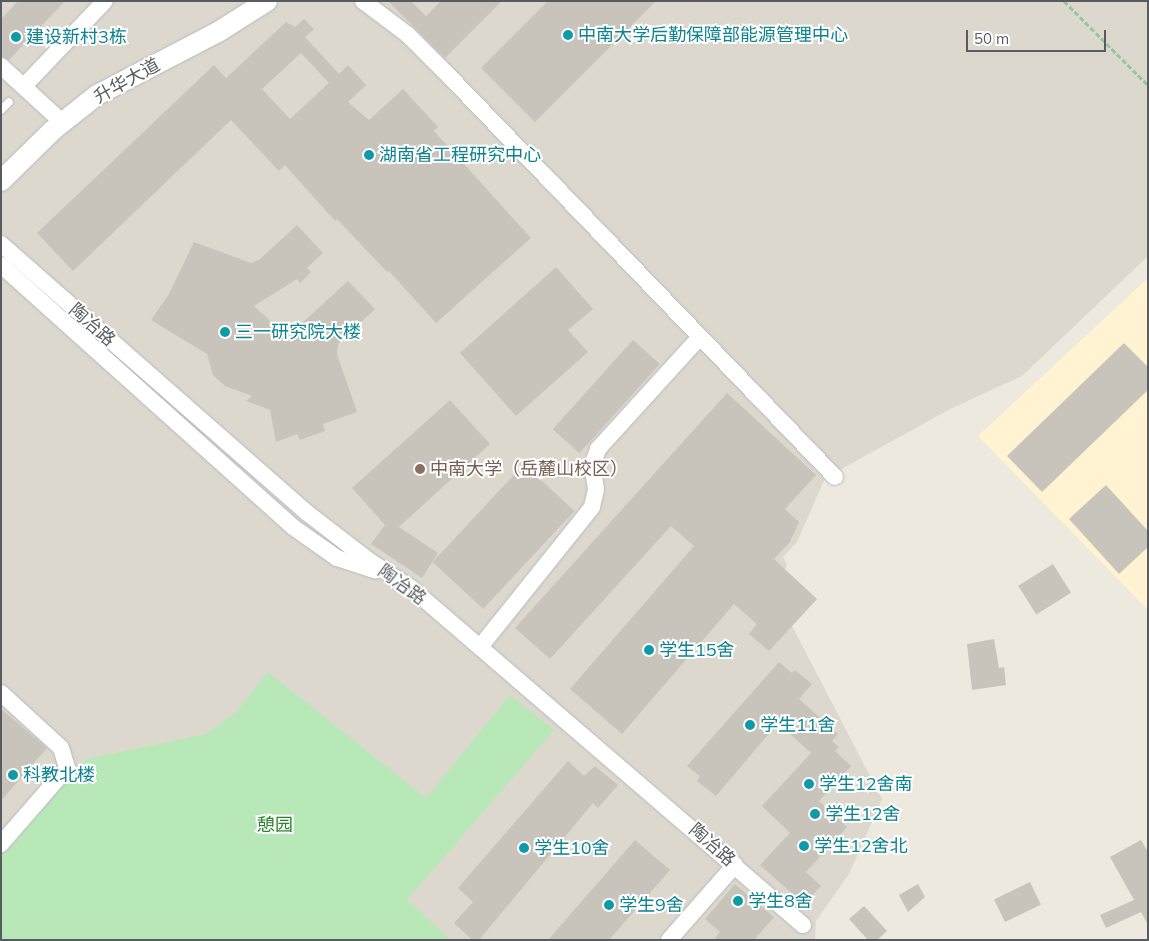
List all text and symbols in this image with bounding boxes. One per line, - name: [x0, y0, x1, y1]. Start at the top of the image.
- scale bar: [969, 20, 1109, 52]
- place label: 中南大学后勤保障部能源管理中心: [578, 24, 848, 46]
- place label: 建设新村3栋: [26, 26, 127, 48]
- marker: 中南大学后勤保障部能源管理中心: [562, 29, 574, 41]
- text: 50 m: [974, 29, 1009, 48]
- marker: 建设新村3栋: [10, 31, 22, 43]
- street label: 升华大道: [90, 54, 164, 108]
- place label: 湖南省工程研究中心: [379, 144, 541, 166]
- marker: 湖南省工程研究中心: [363, 149, 375, 161]
- street label: 陶冶路: [65, 299, 119, 351]
- place label: 三一研究院大楼: [235, 321, 361, 343]
- marker: 三一研究院大楼: [219, 326, 231, 338]
- place label: 中南大学（岳麓山校区）: [430, 458, 628, 480]
- marker: 中南大学（岳麓山校区）: [414, 463, 426, 475]
- street label: 陶冶路: [374, 560, 430, 610]
- place label: 学生15舍: [659, 639, 735, 661]
- marker: 学生15舍: [643, 644, 655, 656]
- place label: 学生11舍: [760, 714, 836, 736]
- marker: 学生11舍: [744, 719, 756, 731]
- place label: 科教北楼: [23, 764, 95, 786]
- marker: 科教北楼: [7, 769, 19, 781]
- place label: 学生12舍南: [819, 773, 913, 795]
- marker: 学生12舍南: [803, 778, 815, 790]
- place label: 学生12舍: [825, 803, 901, 825]
- marker: 学生12舍: [809, 808, 821, 820]
- park label: 憩园: [257, 814, 293, 836]
- street label: 陶冶路: [685, 819, 739, 871]
- place label: 学生12舍北: [814, 835, 908, 857]
- place label: 学生10舍: [534, 837, 610, 859]
- marker: 学生12舍北: [798, 840, 810, 852]
- marker: 学生10舍: [518, 842, 530, 854]
- place label: 学生8舍: [748, 890, 813, 912]
- place label: 学生9舍: [619, 894, 684, 916]
- marker: 学生8舍: [732, 895, 744, 907]
- marker: 学生9舍: [603, 899, 615, 911]

